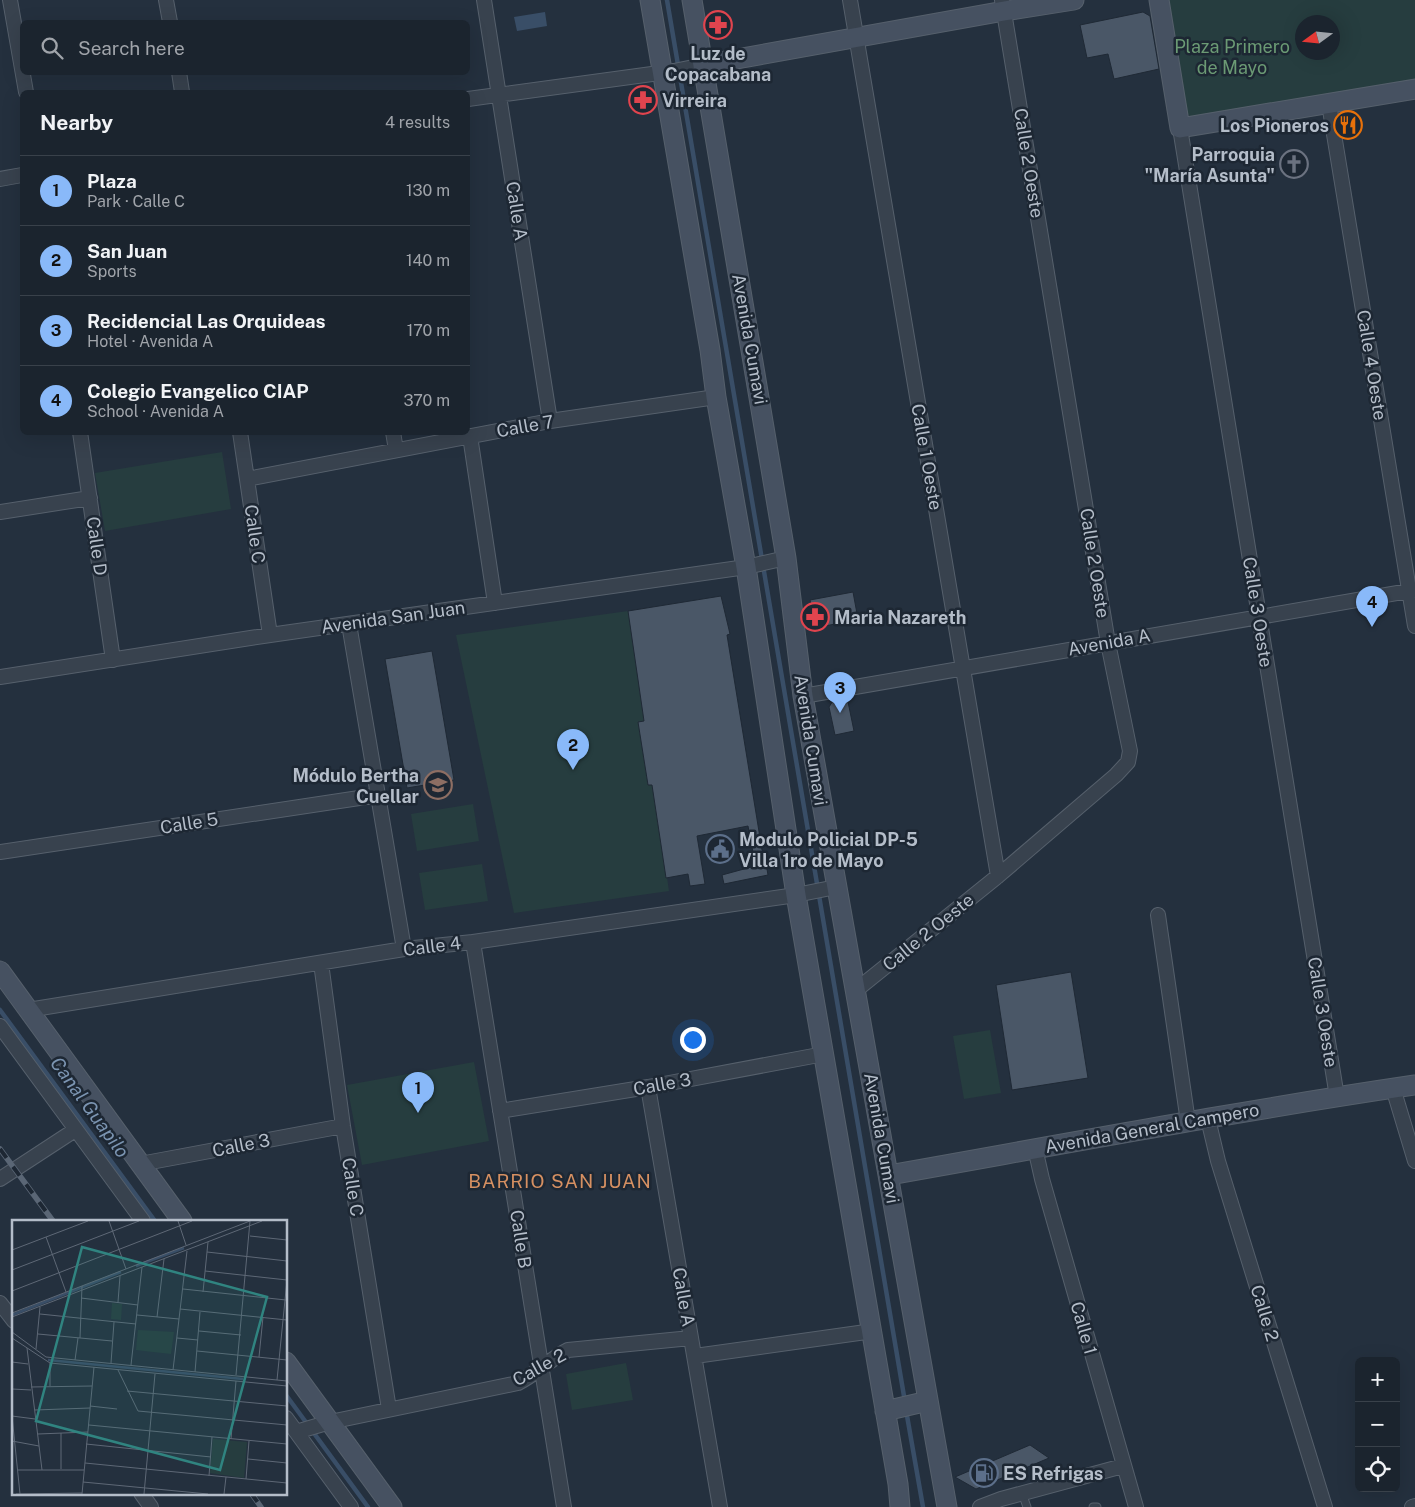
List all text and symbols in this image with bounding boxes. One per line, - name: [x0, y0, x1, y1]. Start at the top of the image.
- pharmacy icon: Luz de Copacabana: [703, 10, 733, 40]
- north arrow: [1295, 15, 1340, 60]
- search box: [20, 20, 470, 75]
- icon: search: [38, 34, 66, 62]
- park label: Plaza Primero de Mayo: [1174, 36, 1290, 78]
- text: Search here: [78, 37, 185, 59]
- place label: Luz de Copacabana: [665, 43, 771, 85]
- pharmacy icon: Virreira: [628, 85, 658, 115]
- place label: Virreira: [662, 90, 727, 111]
- street label: Calle 2 Oeste: [1010, 107, 1048, 219]
- text: Nearby: [40, 110, 113, 135]
- restaurant icon: Los Pioneros: [1333, 110, 1363, 140]
- text: 4 results: [385, 113, 450, 132]
- place label: Los Pioneros: [1220, 115, 1329, 136]
- place label: Parroquia "María Asunta": [1144, 144, 1275, 186]
- church icon: Parroquia "María Asunta": [1279, 149, 1309, 179]
- text: Plaza: [87, 170, 137, 192]
- street label: Calle A: [502, 180, 532, 242]
- text: 1: [53, 181, 59, 200]
- text: 130 m: [406, 181, 450, 200]
- text: Park · Calle C: [87, 192, 185, 211]
- text: San Juan: [87, 240, 167, 262]
- text: 2: [51, 251, 61, 270]
- text: 140 m: [406, 251, 450, 270]
- text: Sports: [87, 262, 137, 281]
- street label: Avenida Cumavi: [728, 272, 772, 406]
- street label: Calle 4 Oeste: [1353, 308, 1391, 422]
- text: Recidencial Las Orquideas: [87, 310, 325, 332]
- text: 3: [51, 321, 61, 340]
- text: 170 m: [407, 321, 450, 340]
- text: Hotel · Avenida A: [87, 332, 213, 351]
- text: Colegio Evangelico CIAP: [87, 380, 309, 402]
- text: 4: [51, 391, 61, 410]
- text: 370 m: [403, 391, 450, 410]
- text: School · Avenida A: [87, 402, 224, 421]
- street label: Calle 1 Oeste: [907, 402, 947, 512]
- street label: Calle 7: [495, 411, 555, 441]
- street label: Calle C: [240, 503, 270, 565]
- street label: Calle 2 Oeste: [1076, 507, 1114, 619]
- street label: Calle D: [82, 515, 112, 577]
- street label: Calle 3 Oeste: [1239, 555, 1277, 669]
- pin: 4: [1356, 586, 1388, 627]
- street label: Avenida San Juan: [320, 596, 466, 638]
- pharmacy icon: Maria Nazareth: [800, 602, 830, 632]
- place label: Maria Nazareth: [834, 607, 966, 628]
- street label: Avenida A: [1066, 624, 1152, 660]
- pin: 3: [824, 672, 856, 713]
- street label: Avenida Cumavi: [790, 673, 832, 807]
- pin: 2: [557, 729, 589, 770]
- place label: Módulo Bertha Cuellar: [292, 765, 420, 807]
- school or university icon: Módulo Bertha Cuellar: [423, 770, 453, 800]
- street label: Calle 5: [159, 808, 219, 838]
- place label: Modulo Policial DP-5 Villa 1ro de Mayo: [739, 829, 918, 871]
- public building icon: Modulo Policial DP-5 Villa 1ro de Mayo: [705, 834, 735, 864]
- street label: Calle 2 Oeste: [878, 889, 978, 975]
- street label: Calle 4: [402, 932, 462, 960]
- street label: Calle 3 Oeste: [1304, 955, 1342, 1069]
- your location: [680, 1027, 706, 1053]
- water label: Canal Guapilo: [46, 1052, 134, 1162]
- street label: Calle 3: [632, 1069, 692, 1099]
- street label: Avenida Cumavi: [860, 1071, 904, 1205]
- pin: 1: [402, 1072, 434, 1113]
- street label: Avenida General Campero: [1043, 1099, 1261, 1157]
- street label: Calle 3: [210, 1129, 272, 1161]
- street label: Calle C: [338, 1156, 368, 1218]
- district label: BARRIO SAN JUAN: [468, 1170, 652, 1192]
- street label: Calle B: [506, 1208, 536, 1270]
- inset map: [12, 1220, 288, 1494]
- street label: Calle A: [668, 1266, 700, 1328]
- street label: Calle 2: [1247, 1282, 1283, 1344]
- street label: Calle 1: [1066, 1299, 1102, 1357]
- street label: Calle 2: [509, 1344, 569, 1390]
- map controls: [1355, 1357, 1400, 1492]
- button: +: [1355, 1357, 1400, 1402]
- button: −: [1355, 1402, 1400, 1447]
- button: locate: [1355, 1447, 1400, 1492]
- fuel station icon: ES Refrigas: [969, 1458, 999, 1488]
- place label: ES Refrigas: [1003, 1463, 1103, 1484]

